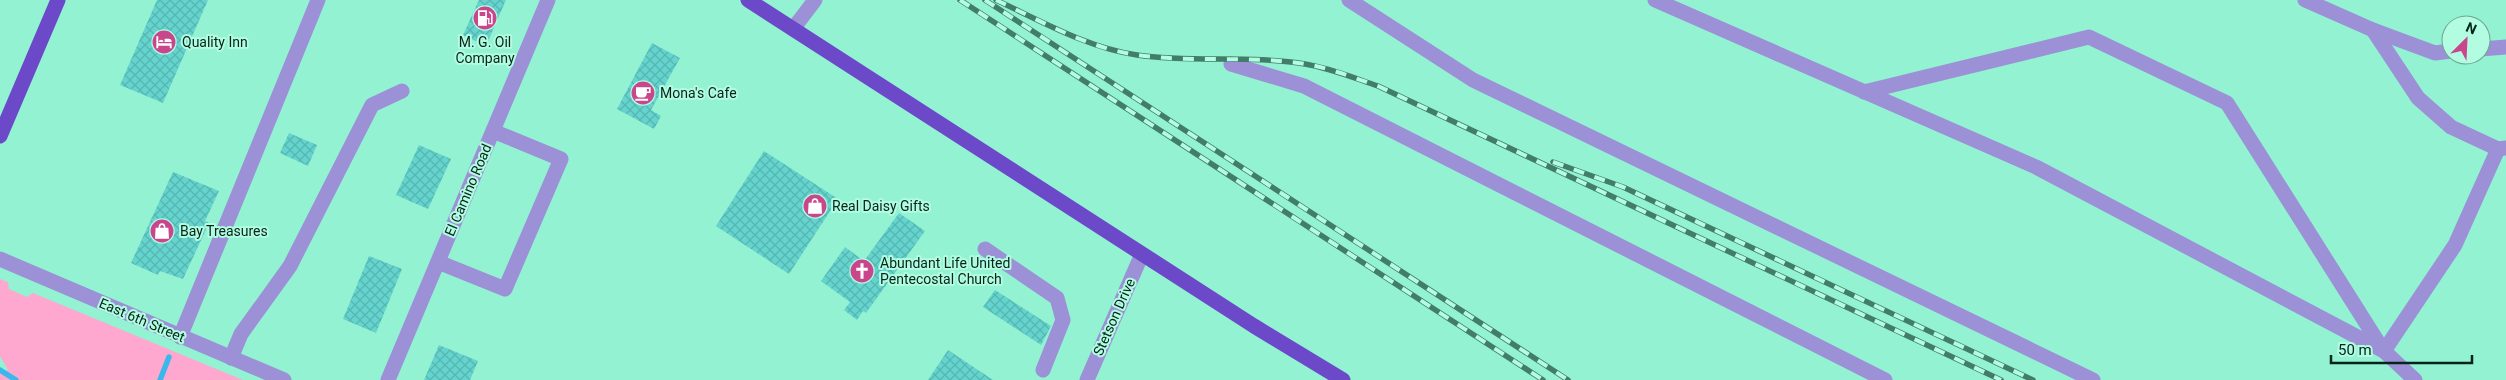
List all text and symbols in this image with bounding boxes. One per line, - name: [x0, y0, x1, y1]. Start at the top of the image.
- fuel station icon: M. G. Oil Company: [472, 5, 498, 31]
- north arrow: [2441, 15, 2491, 65]
- text: N: [2464, 19, 2479, 37]
- hotel icon: Quality Inn: [151, 29, 177, 55]
- place label: Quality Inn: [182, 34, 248, 50]
- place label: M. G. Oil Company: [455, 34, 515, 66]
- cafe icon: Mona's Cafe: [630, 80, 656, 106]
- place label: Mona's Cafe: [660, 85, 737, 101]
- street label: El Camino Road: [441, 142, 495, 238]
- shop icon: Real Daisy Gifts: [802, 193, 828, 219]
- place label: Real Daisy Gifts: [832, 198, 930, 214]
- shop icon: Bay Treasures: [149, 218, 175, 244]
- place label: Bay Treasures: [180, 223, 268, 239]
- place label: Abundant Life United Pentecostal Church: [880, 255, 1010, 287]
- church icon: Abundant Life United Pentecostal Church: [849, 258, 875, 284]
- street label: Stetson Drive: [1090, 276, 1138, 358]
- street label: East 6th Street: [97, 295, 188, 345]
- scale bar: [2331, 332, 2472, 364]
- text: 50 m: [2338, 341, 2372, 359]

